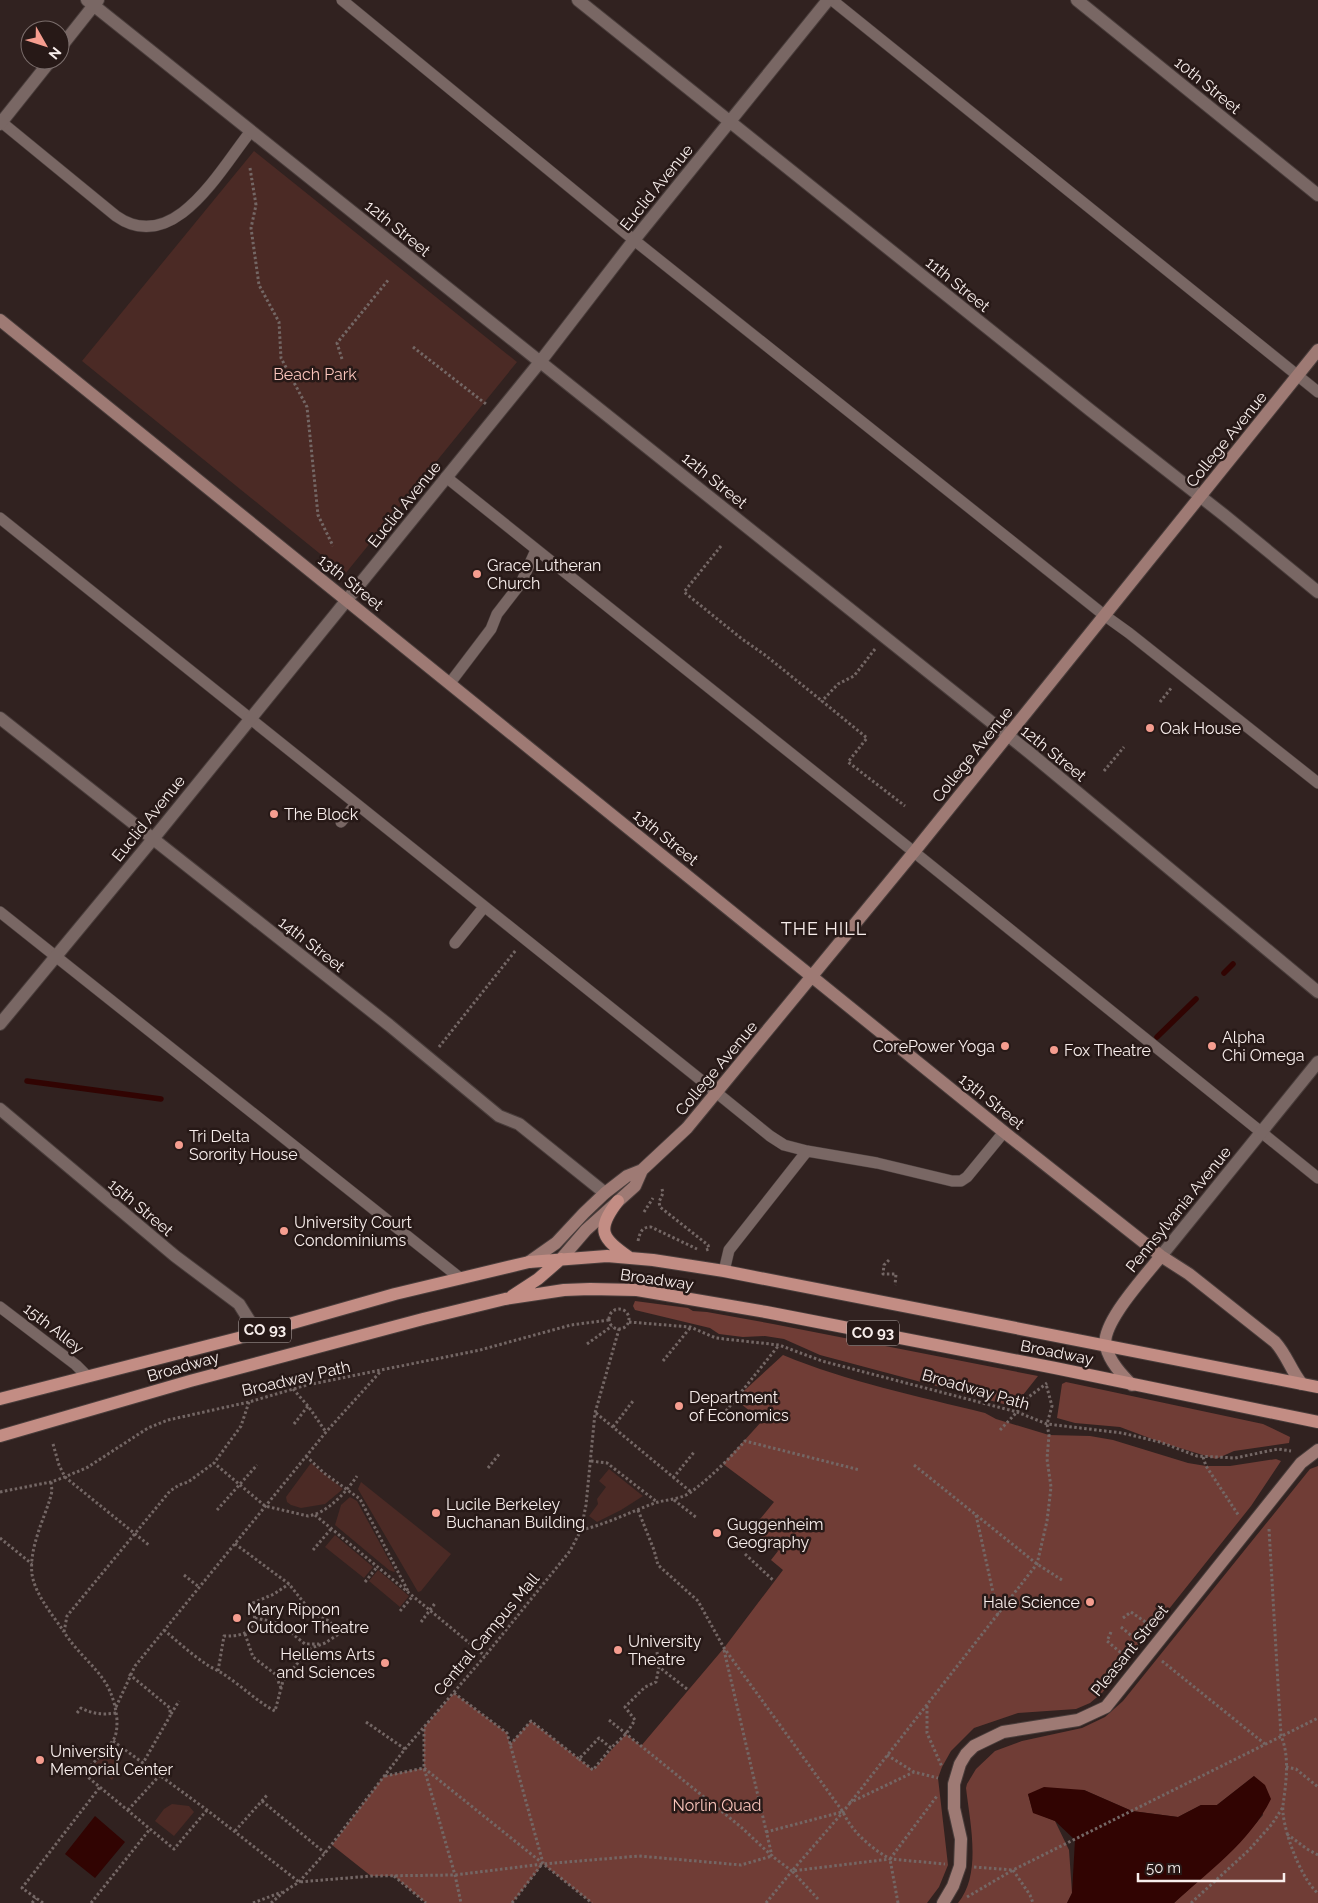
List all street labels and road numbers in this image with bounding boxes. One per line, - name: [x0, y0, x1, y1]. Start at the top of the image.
- street label: 10th Street: [1171, 53, 1245, 118]
- street label: Euclid Avenue: [616, 140, 697, 234]
- street label: 12th Street: [361, 196, 435, 261]
- street label: 11th Street: [922, 253, 994, 316]
- street label: College Avenue: [1182, 388, 1271, 491]
- street label: 12th Street: [678, 448, 752, 513]
- street label: Euclid Avenue: [364, 457, 445, 551]
- street label: 13th Street: [314, 550, 388, 615]
- street label: College Avenue: [928, 703, 1017, 806]
- street label: 12th Street: [1017, 721, 1091, 786]
- street label: Euclid Avenue: [108, 771, 189, 865]
- street label: 13th Street: [629, 805, 703, 870]
- street label: 14th Street: [275, 913, 349, 977]
- street label: College Avenue: [671, 1017, 761, 1119]
- street label: 13th Street: [955, 1069, 1029, 1134]
- street label: Pennsylvania Avenue: [1122, 1143, 1235, 1276]
- street label: 15th Street: [104, 1175, 177, 1240]
- street label: Broadway: [619, 1265, 695, 1294]
- street label: 15th Alley: [20, 1299, 88, 1358]
- road number: CO 93: [239, 1318, 291, 1342]
- road number: CO 93: [847, 1320, 899, 1346]
- street label: Broadway: [1019, 1336, 1095, 1369]
- street label: Broadway: [145, 1347, 222, 1386]
- street label: Broadway Path: [240, 1357, 352, 1400]
- street label: Broadway Path: [920, 1365, 1032, 1414]
- street label: Central Campus Mall: [430, 1569, 544, 1699]
- street label: Pleasant Street: [1087, 1600, 1172, 1700]

